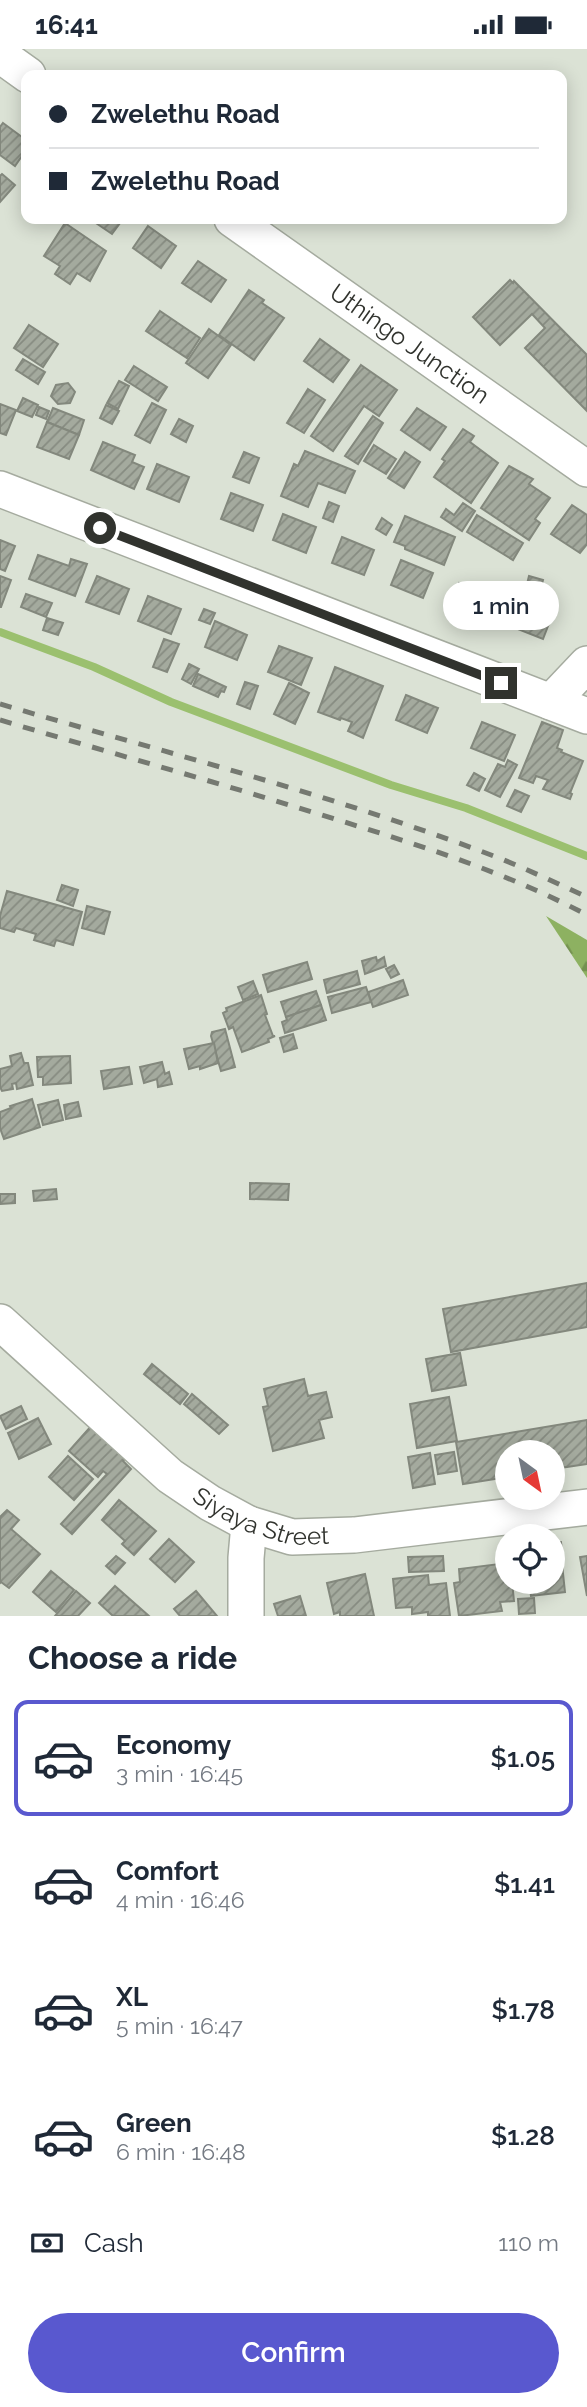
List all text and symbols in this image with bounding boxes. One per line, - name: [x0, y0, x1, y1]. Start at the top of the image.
- text: 16:41: [35, 10, 98, 40]
- text: Zwelethu Road: [91, 99, 280, 129]
- text: Zwelethu Road: [91, 166, 280, 196]
- street label: Uthingo Junction: [324, 277, 495, 410]
- route start: [84, 512, 116, 544]
- callout: 1 min: [443, 581, 559, 631]
- text: 1 min: [472, 592, 530, 619]
- route end: [485, 667, 517, 699]
- north arrow: [495, 1440, 565, 1510]
- map controls: [495, 1440, 565, 1594]
- street label: Siyaya Street: [188, 1481, 329, 1551]
- button: locate: [495, 1524, 565, 1594]
- text: Choose a ride: [28, 1639, 237, 1676]
- icon: car: [32, 1727, 95, 1790]
- text: Economy: [116, 1730, 231, 1760]
- text: $1.05: [491, 1743, 555, 1773]
- text: 3 min · 16:45: [116, 1760, 243, 1787]
- icon: car: [32, 1853, 95, 1916]
- text: Comfort: [116, 1856, 219, 1886]
- text: $1.41: [494, 1869, 555, 1899]
- text: 4 min · 16:46: [116, 1886, 245, 1913]
- icon: car: [32, 1979, 95, 2042]
- text: XL: [116, 1982, 148, 2012]
- text: $1.78: [492, 1995, 555, 2025]
- text: 5 min · 16:47: [116, 2012, 243, 2039]
- icon: car: [32, 2105, 95, 2168]
- text: Green: [116, 2108, 192, 2138]
- text: $1.28: [491, 2121, 555, 2151]
- text: 6 min · 16:48: [116, 2138, 246, 2165]
- icon: cash: [28, 2224, 66, 2262]
- text: Cash: [84, 2228, 144, 2258]
- text: 110 m: [498, 2229, 559, 2256]
- button: Confirm: [28, 2313, 559, 2393]

